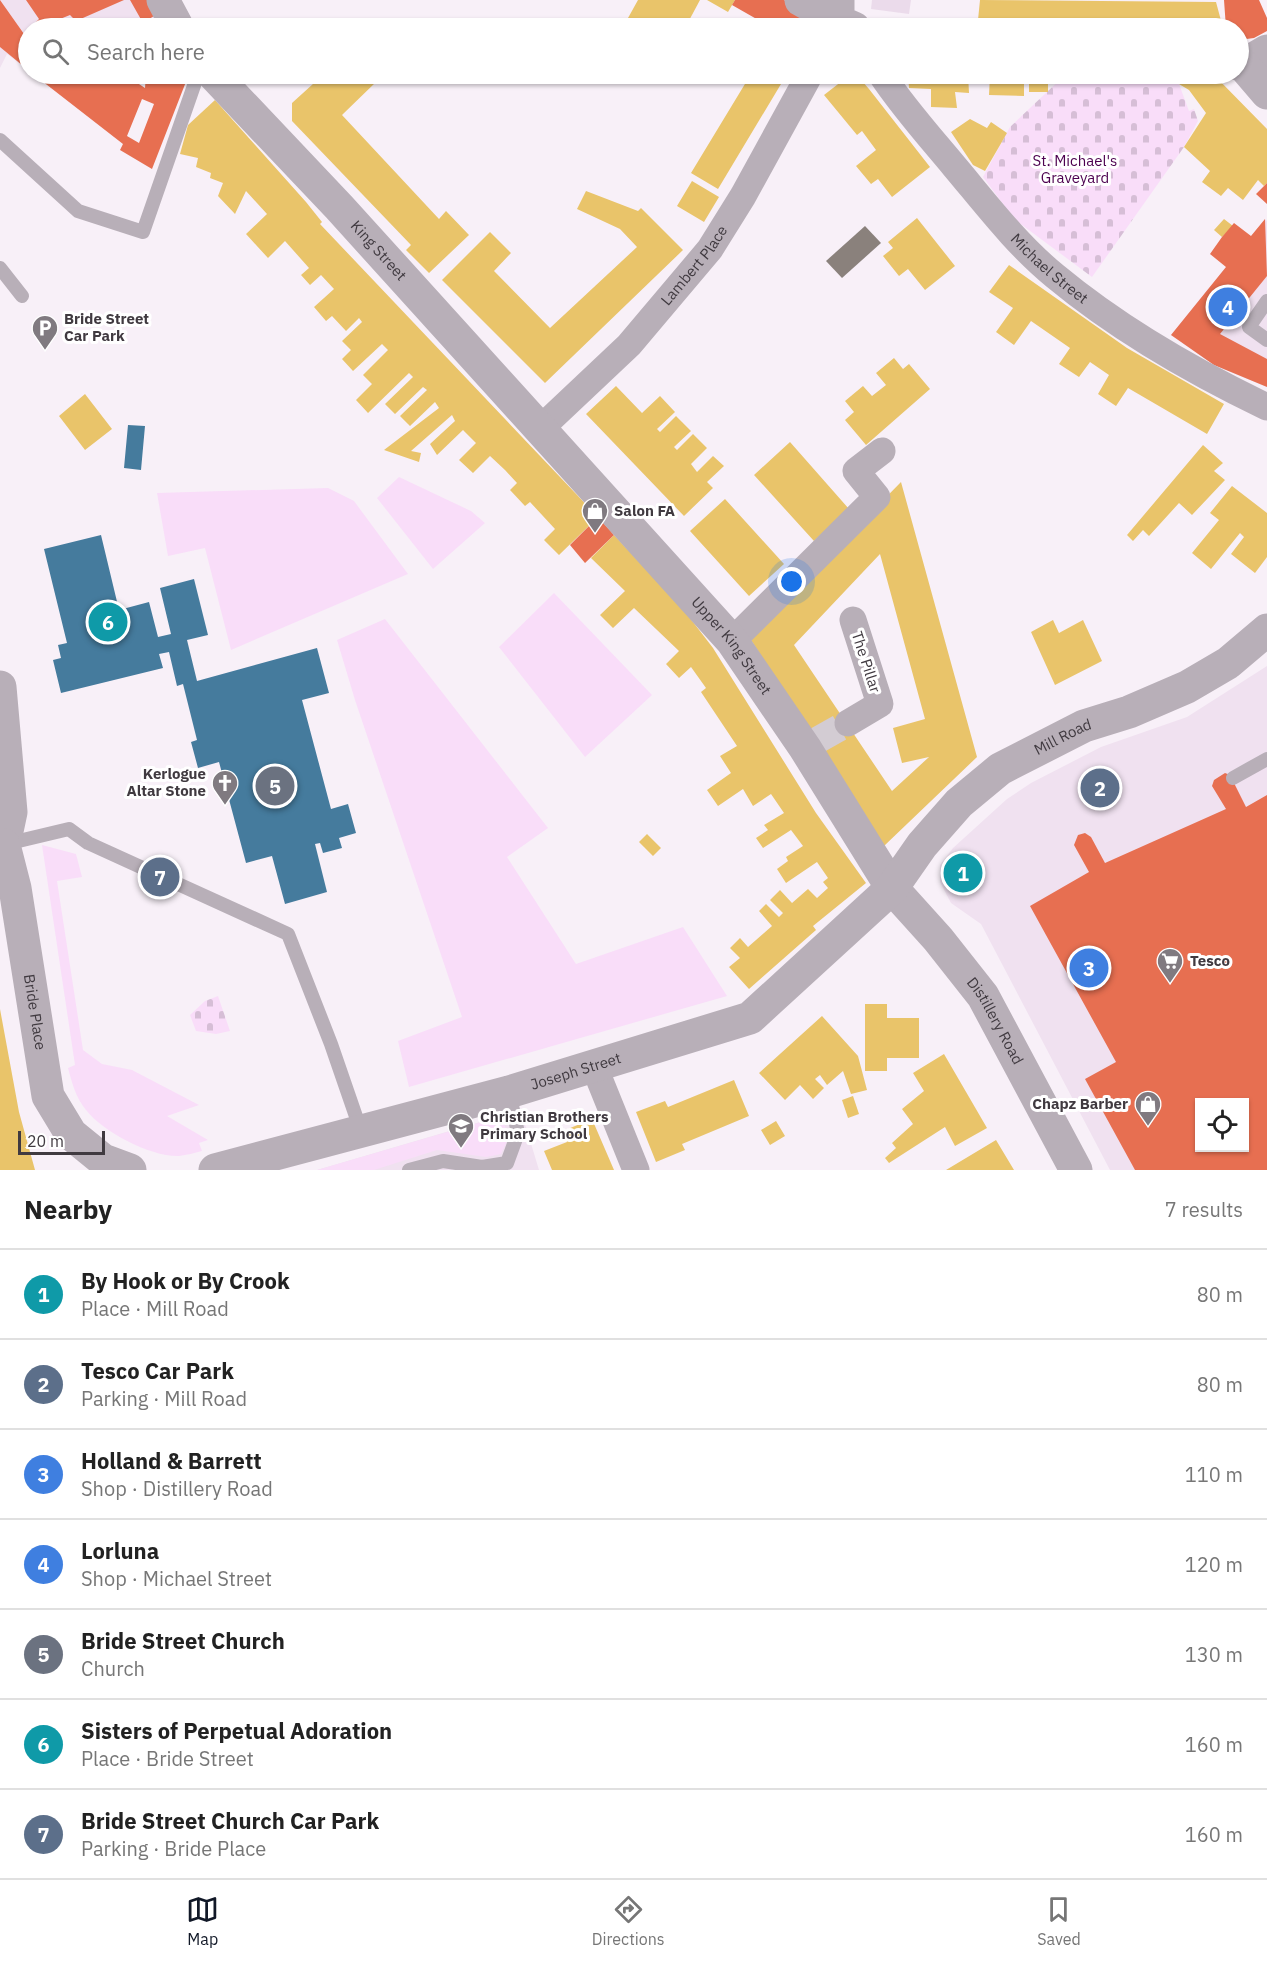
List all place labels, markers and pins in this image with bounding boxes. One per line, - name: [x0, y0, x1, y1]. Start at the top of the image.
- pin: 4: [1208, 284, 1248, 330]
- place label: Bride Street Car Park: [64, 309, 149, 345]
- parking icon: Bride Street Car Park: [30, 313, 60, 351]
- shop icon: Salon FA: [580, 496, 610, 534]
- place label: Salon FA: [614, 501, 675, 520]
- pin: 6: [88, 600, 128, 644]
- place label: Kerlogue Altar Stone: [127, 764, 206, 800]
- pin: 5: [256, 764, 294, 808]
- pin: 2: [1080, 766, 1120, 810]
- church icon: Kerlogue Altar Stone: [210, 768, 240, 806]
- pin: 1: [944, 850, 982, 896]
- pin: 7: [140, 854, 180, 900]
- pin: 3: [1070, 946, 1108, 990]
- supermarket icon: Tesco: [1155, 946, 1185, 984]
- place label: Tesco: [1190, 951, 1230, 970]
- shop icon: Chapz Barber: [1133, 1089, 1163, 1127]
- place label: Chapz Barber: [1032, 1094, 1128, 1113]
- place label: Christian Brothers Primary School: [480, 1107, 609, 1143]
- school or university icon: Christian Brothers Primary School: [446, 1111, 476, 1149]

